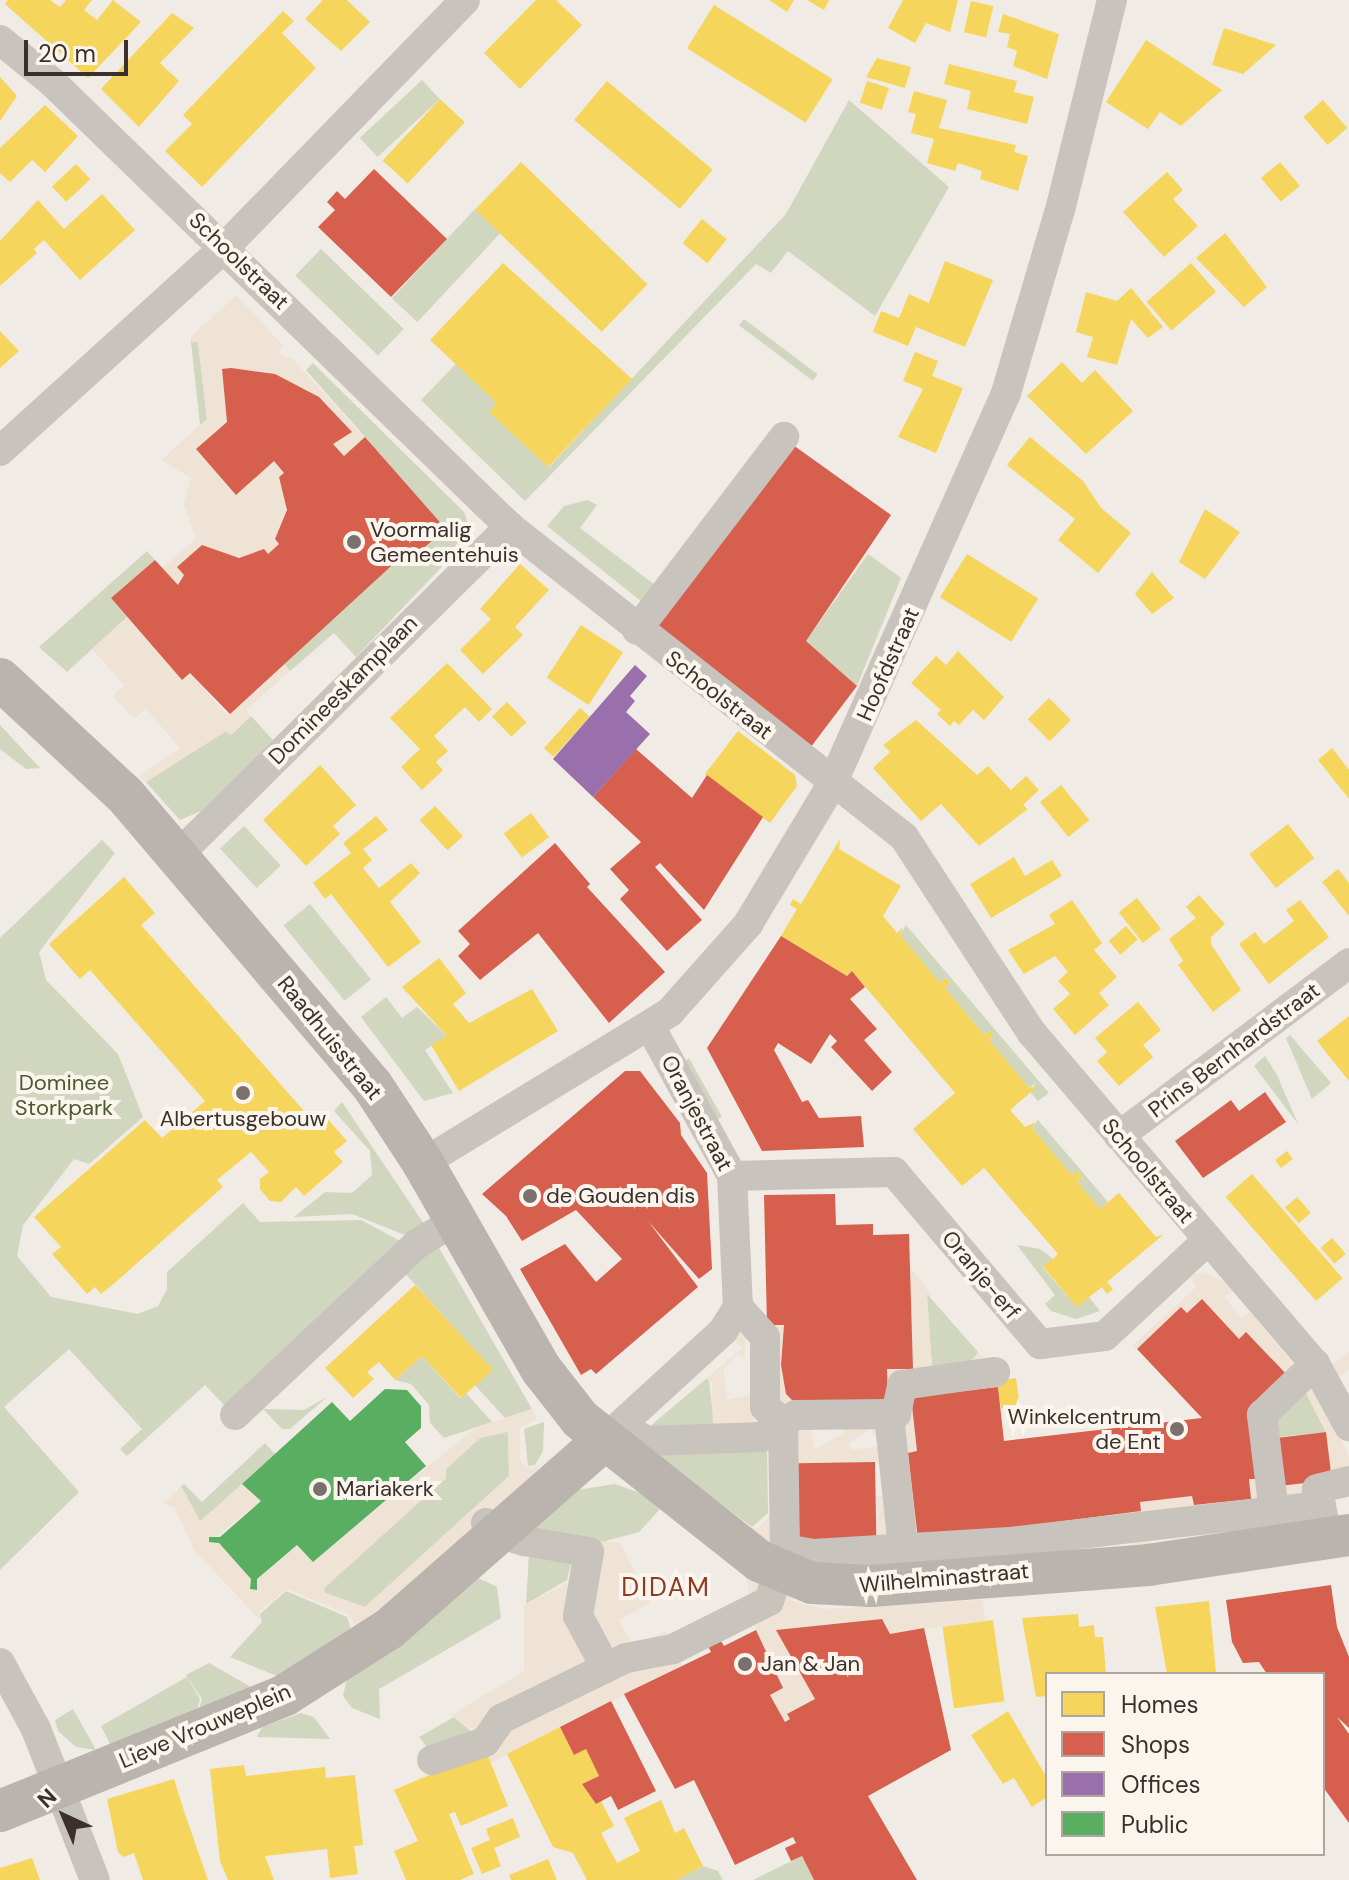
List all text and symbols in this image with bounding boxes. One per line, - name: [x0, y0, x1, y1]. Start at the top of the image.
- scale bar: [28, 24, 132, 74]
- text: 20 m: [38, 38, 96, 69]
- street label: Schoolstraat: [184, 207, 294, 315]
- place label: Voormalig Gemeentehuis: [370, 516, 519, 568]
- marker: Voormalig Gemeentehuis: [345, 533, 363, 551]
- street label: Hoofdstraat: [851, 603, 925, 725]
- street label: Domineeskamplaan: [263, 610, 423, 770]
- street label: Schoolstraat: [660, 645, 778, 745]
- street label: Raadhuisstraat: [272, 971, 388, 1105]
- street label: Prins Bernhardstraat: [1143, 977, 1325, 1123]
- street label: Oranjestraat: [655, 1051, 739, 1175]
- park label: Dominee Storkpark: [15, 1069, 113, 1120]
- marker: Albertusgebouw: [234, 1084, 252, 1102]
- place label: Albertusgebouw: [160, 1106, 326, 1132]
- street label: Schoolstraat: [1097, 1113, 1199, 1229]
- place label: de Gouden dis: [546, 1183, 695, 1209]
- marker: de Gouden dis: [521, 1187, 539, 1205]
- street label: Oranje-erf: [936, 1225, 1026, 1325]
- place label: Winkelcentrum de Ent: [1007, 1403, 1161, 1454]
- marker: Winkelcentrum de Ent: [1168, 1420, 1186, 1438]
- place label: Mariakerk: [336, 1476, 434, 1502]
- marker: Mariakerk: [311, 1480, 329, 1498]
- street label: Wilhelminastraat: [858, 1557, 1030, 1599]
- district label: DIDAM: [621, 1572, 711, 1604]
- place label: Jan & Jan: [761, 1651, 860, 1677]
- marker: Jan & Jan: [736, 1655, 754, 1673]
- legend: [1045, 1672, 1325, 1856]
- street label: Lieve Vrouweplein: [115, 1678, 295, 1774]
- text: Homes: [1121, 1689, 1199, 1720]
- text: Shops: [1121, 1729, 1190, 1760]
- text: Offices: [1121, 1769, 1201, 1800]
- north arrow: [24, 1776, 104, 1856]
- text: N: [31, 1782, 63, 1814]
- text: Public: [1121, 1809, 1189, 1840]

